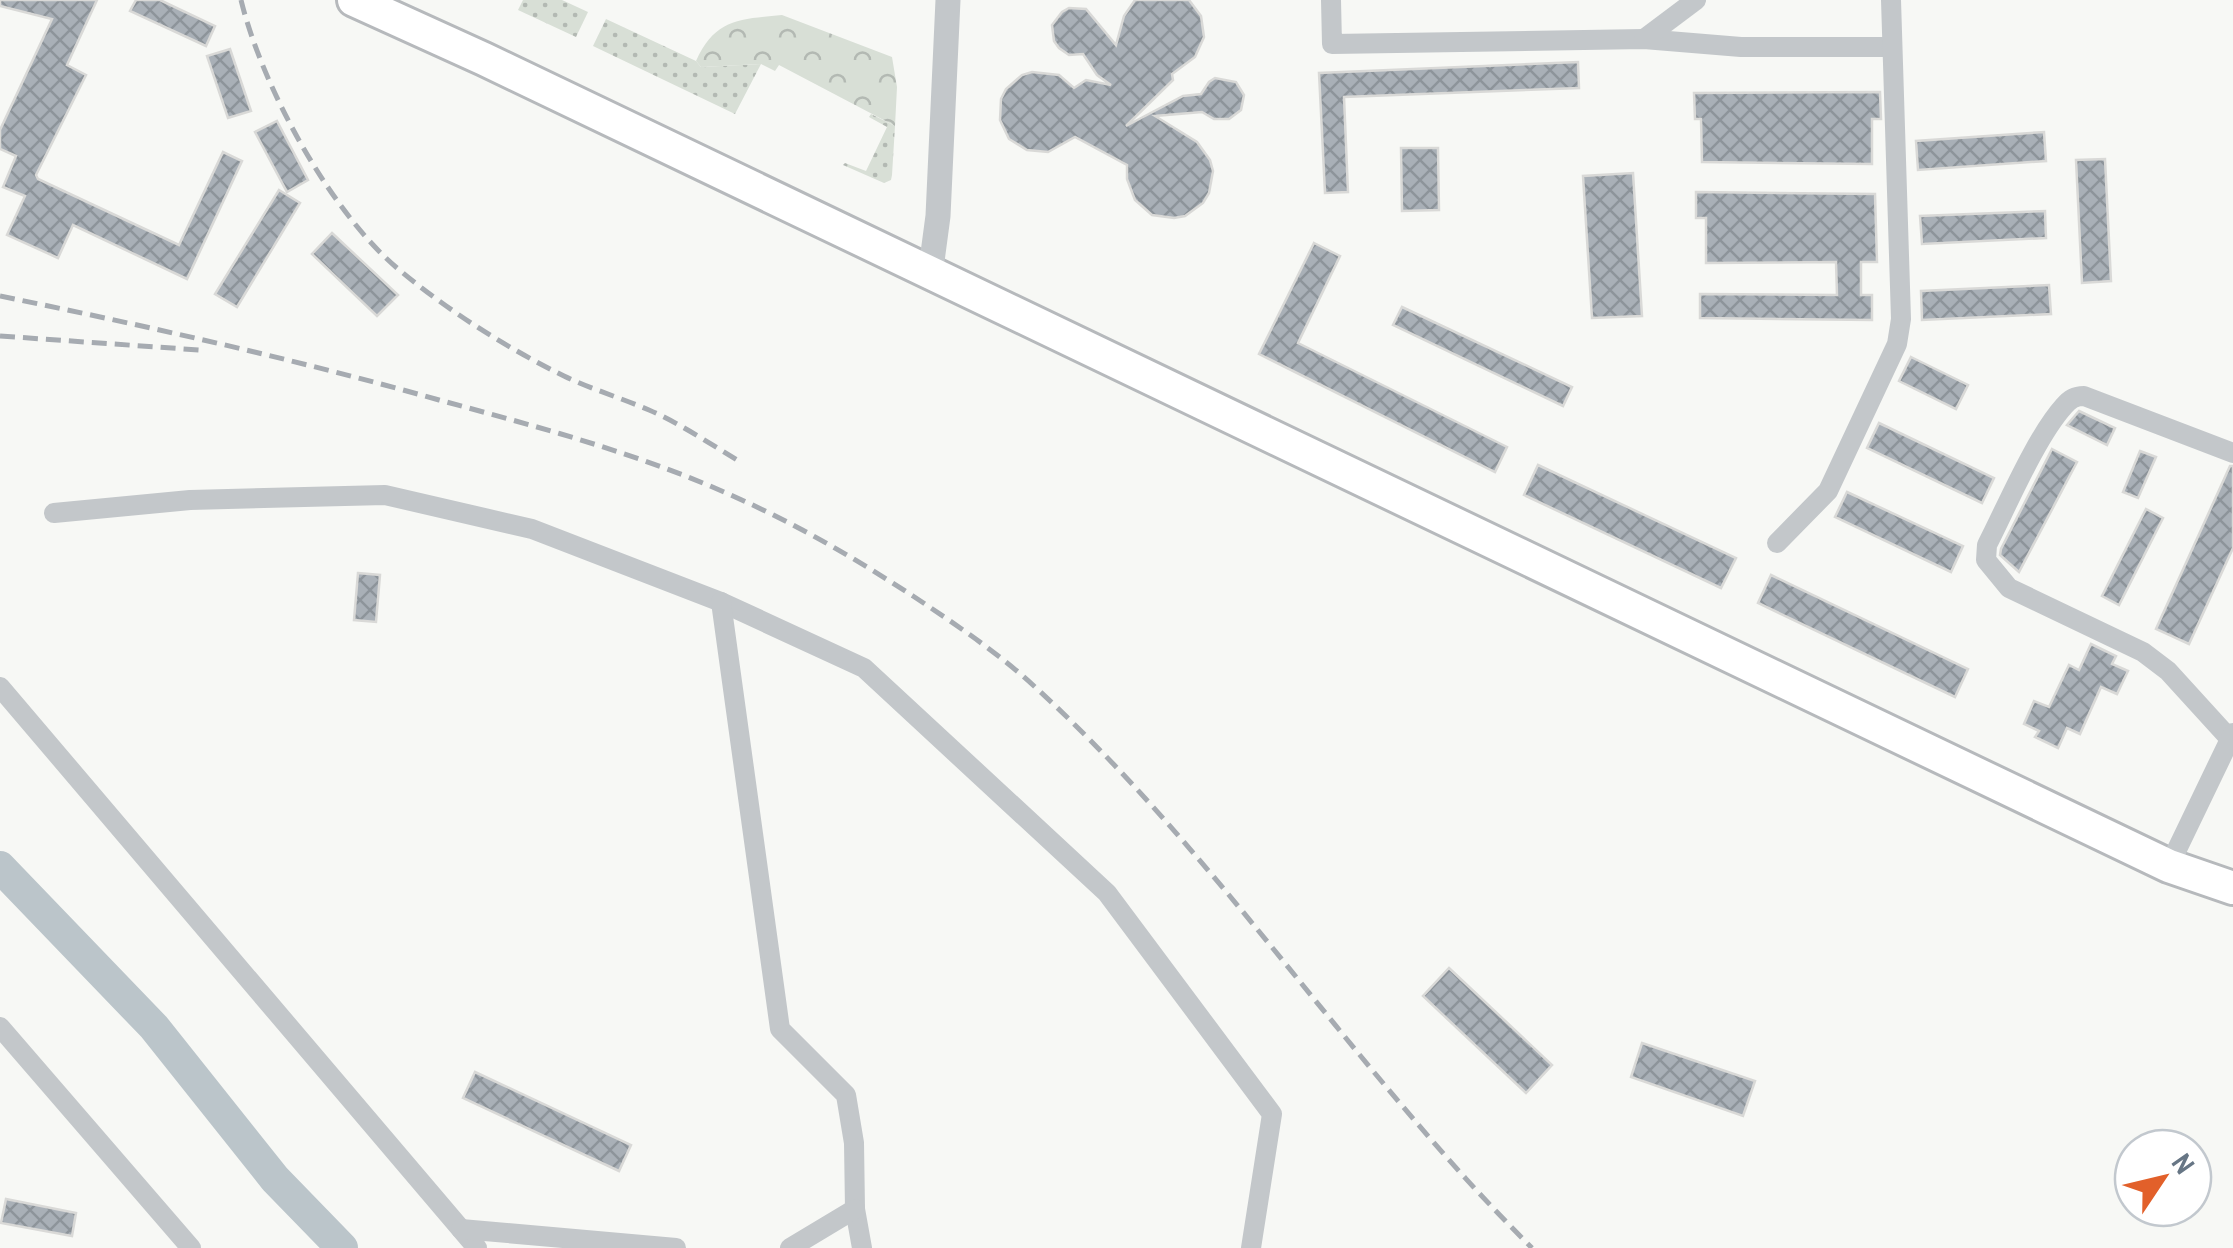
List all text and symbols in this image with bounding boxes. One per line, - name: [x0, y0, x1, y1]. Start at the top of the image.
- north arrow: [2113, 1128, 2213, 1228]
- text: N: [2163, 1146, 2204, 1181]

